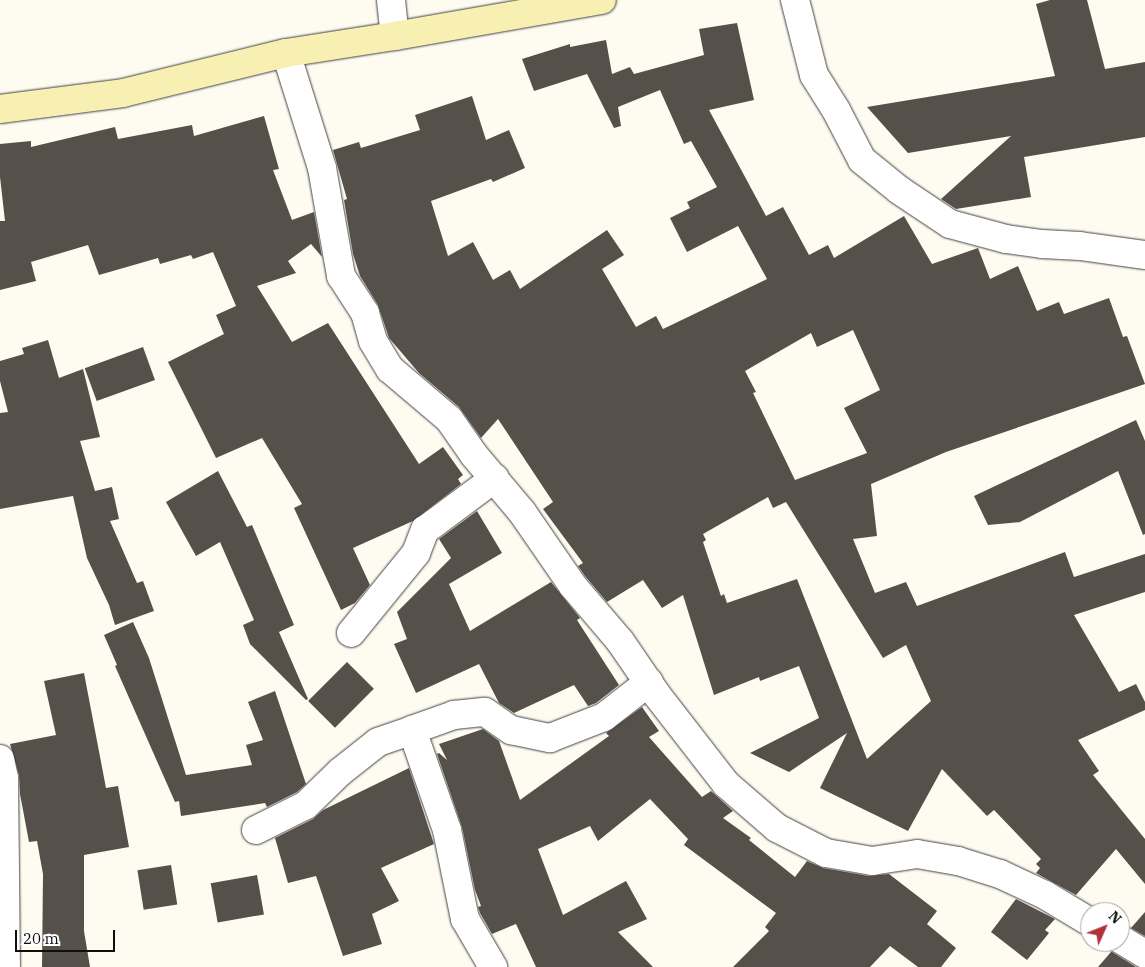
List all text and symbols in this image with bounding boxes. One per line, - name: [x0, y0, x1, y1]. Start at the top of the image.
- north arrow: [1080, 902, 1130, 952]
- text: N: [1105, 907, 1125, 928]
- scale bar: [18, 920, 118, 952]
- text: 20 m: [23, 929, 59, 948]

